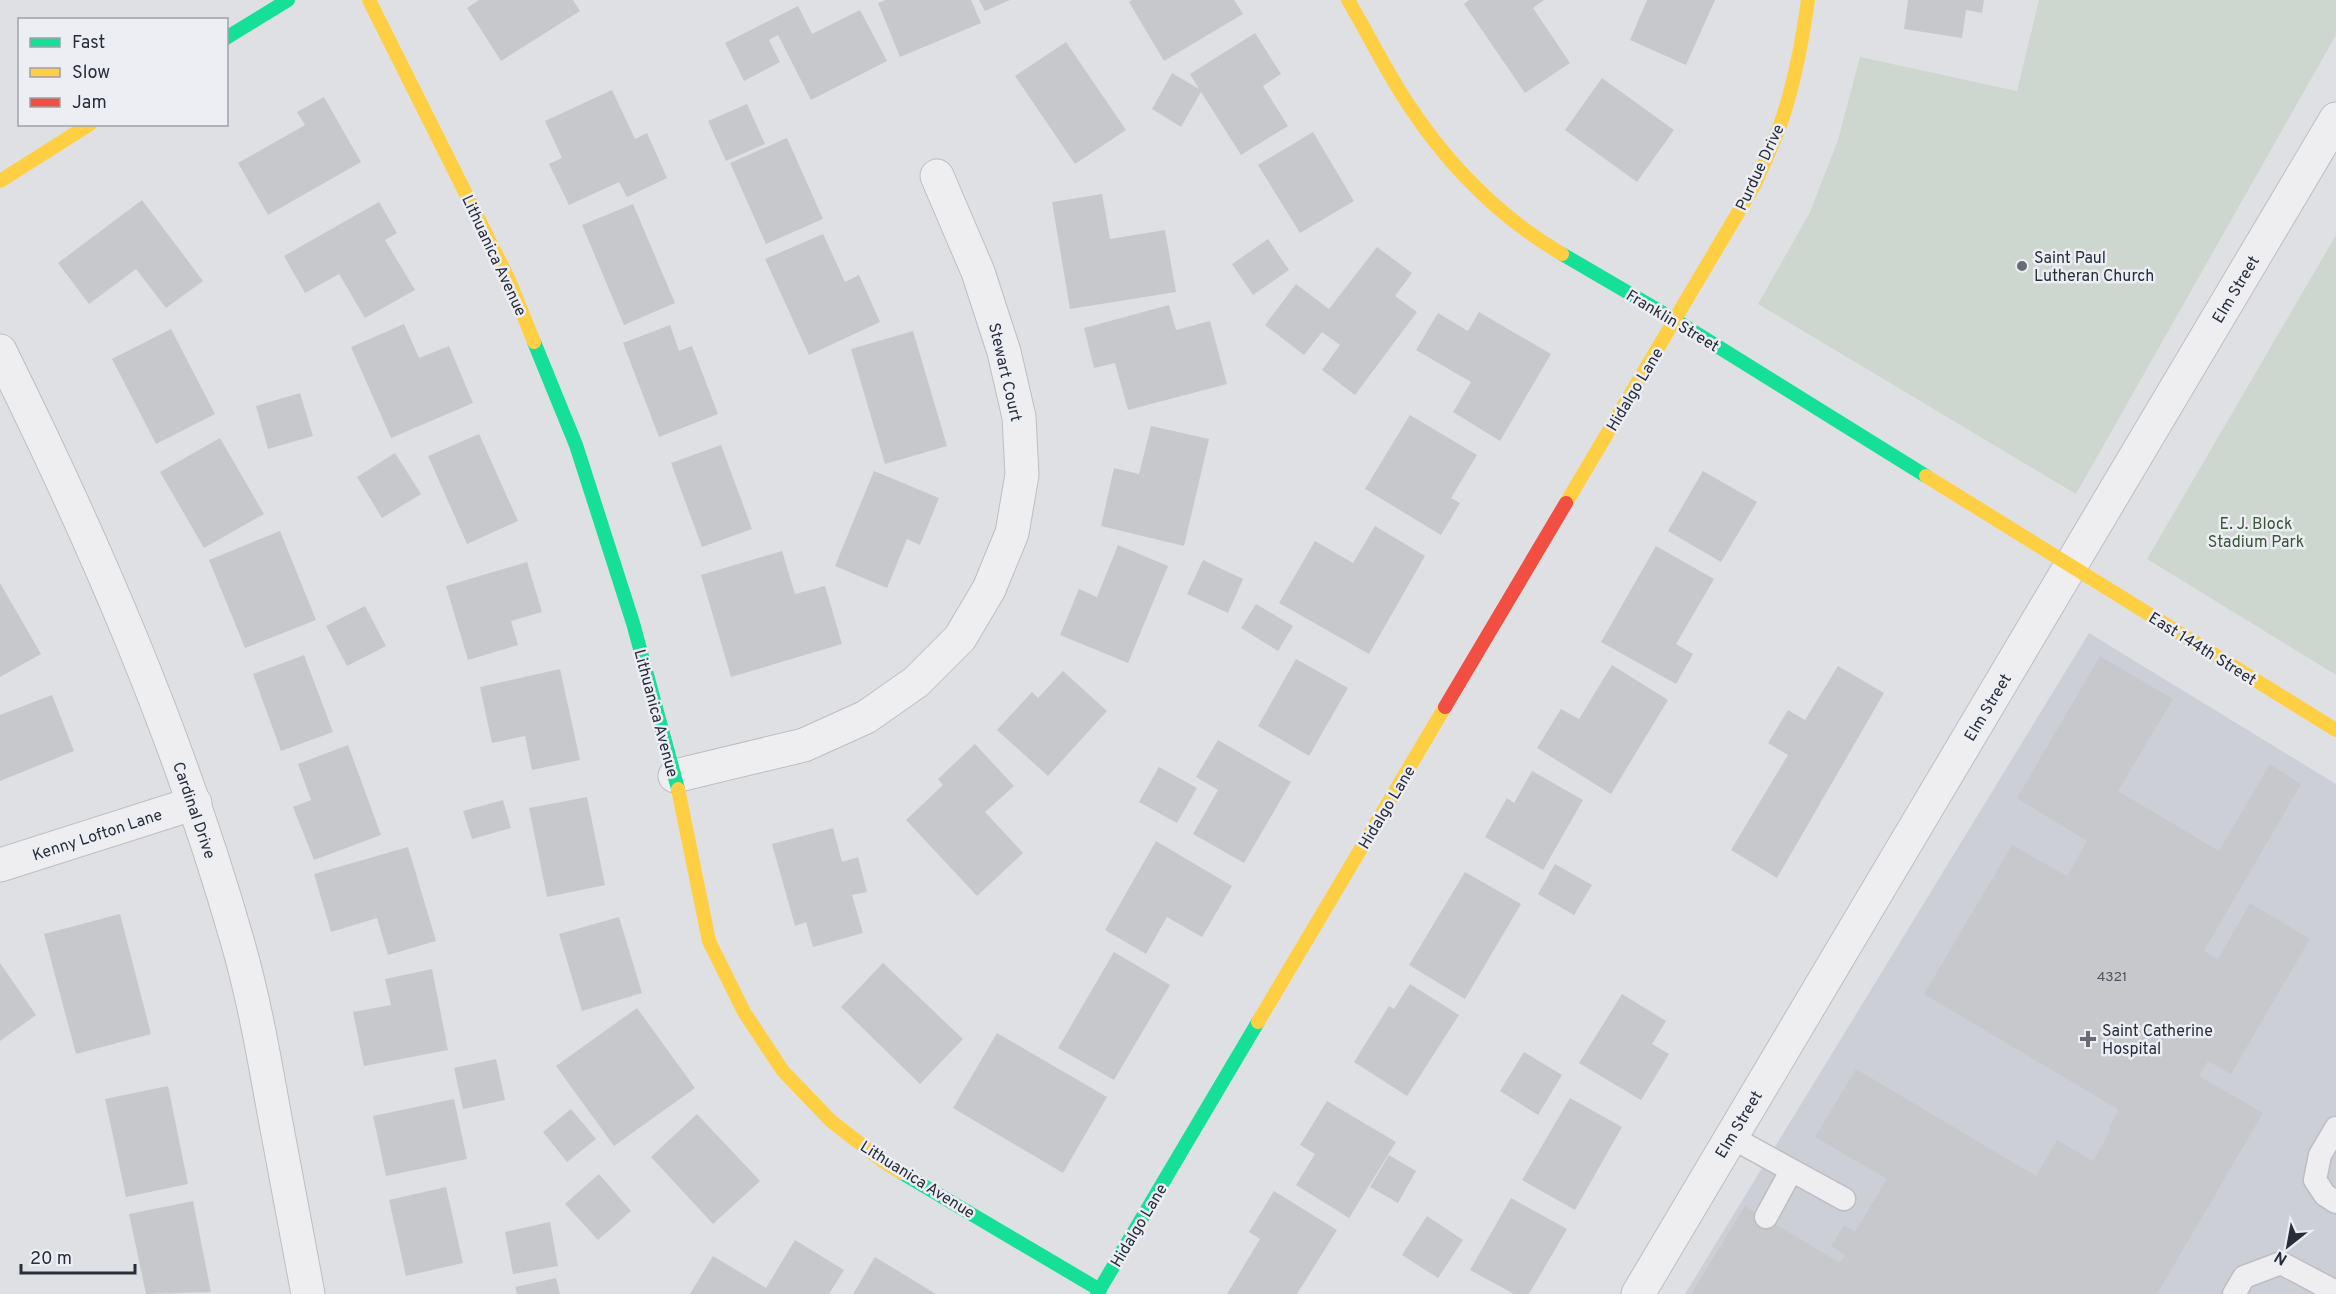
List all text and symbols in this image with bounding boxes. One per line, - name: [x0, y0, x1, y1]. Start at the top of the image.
- legend: [18, 18, 228, 126]
- text: Fast: [72, 32, 105, 55]
- text: Slow: [72, 62, 110, 85]
- text: Jam: [72, 92, 107, 115]
- street label: Purdue Drive: [1732, 121, 1790, 214]
- street label: Lithuanica Avenue: [456, 192, 530, 320]
- place label: Saint Paul Lutheran Church: [2034, 249, 2154, 287]
- street label: Elm Street: [2209, 253, 2265, 327]
- marker: Saint Paul Lutheran Church: [2015, 259, 2029, 273]
- street label: Franklin Street: [1622, 286, 1722, 357]
- street label: Stewart Court: [983, 321, 1025, 424]
- street label: Hidalgo Lane: [1603, 345, 1668, 435]
- park label: E. J. Block Stadium Park: [2208, 515, 2304, 553]
- street label: East 144th Street: [2144, 609, 2259, 691]
- street label: Lithuanica Avenue: [628, 647, 682, 780]
- street label: Elm Street: [1961, 671, 2017, 745]
- street label: Cardinal Drive: [167, 760, 219, 862]
- street label: Hidalgo Lane: [1355, 763, 1420, 853]
- street label: Kenny Lofton Lane: [30, 805, 165, 866]
- house number: 4321: [2097, 969, 2127, 986]
- place label: Saint Catherine Hospital: [2102, 1022, 2213, 1060]
- marker: Saint Catherine Hospital: [2079, 1030, 2097, 1048]
- street label: Elm Street: [1712, 1088, 1768, 1162]
- street label: Lithuanica Avenue: [856, 1137, 978, 1224]
- street label: Hidalgo Lane: [1107, 1181, 1172, 1271]
- north arrow: [2258, 1216, 2318, 1276]
- scale bar: [21, 1237, 135, 1275]
- text: N: [2271, 1246, 2291, 1269]
- text: 20 m: [30, 1248, 72, 1271]

